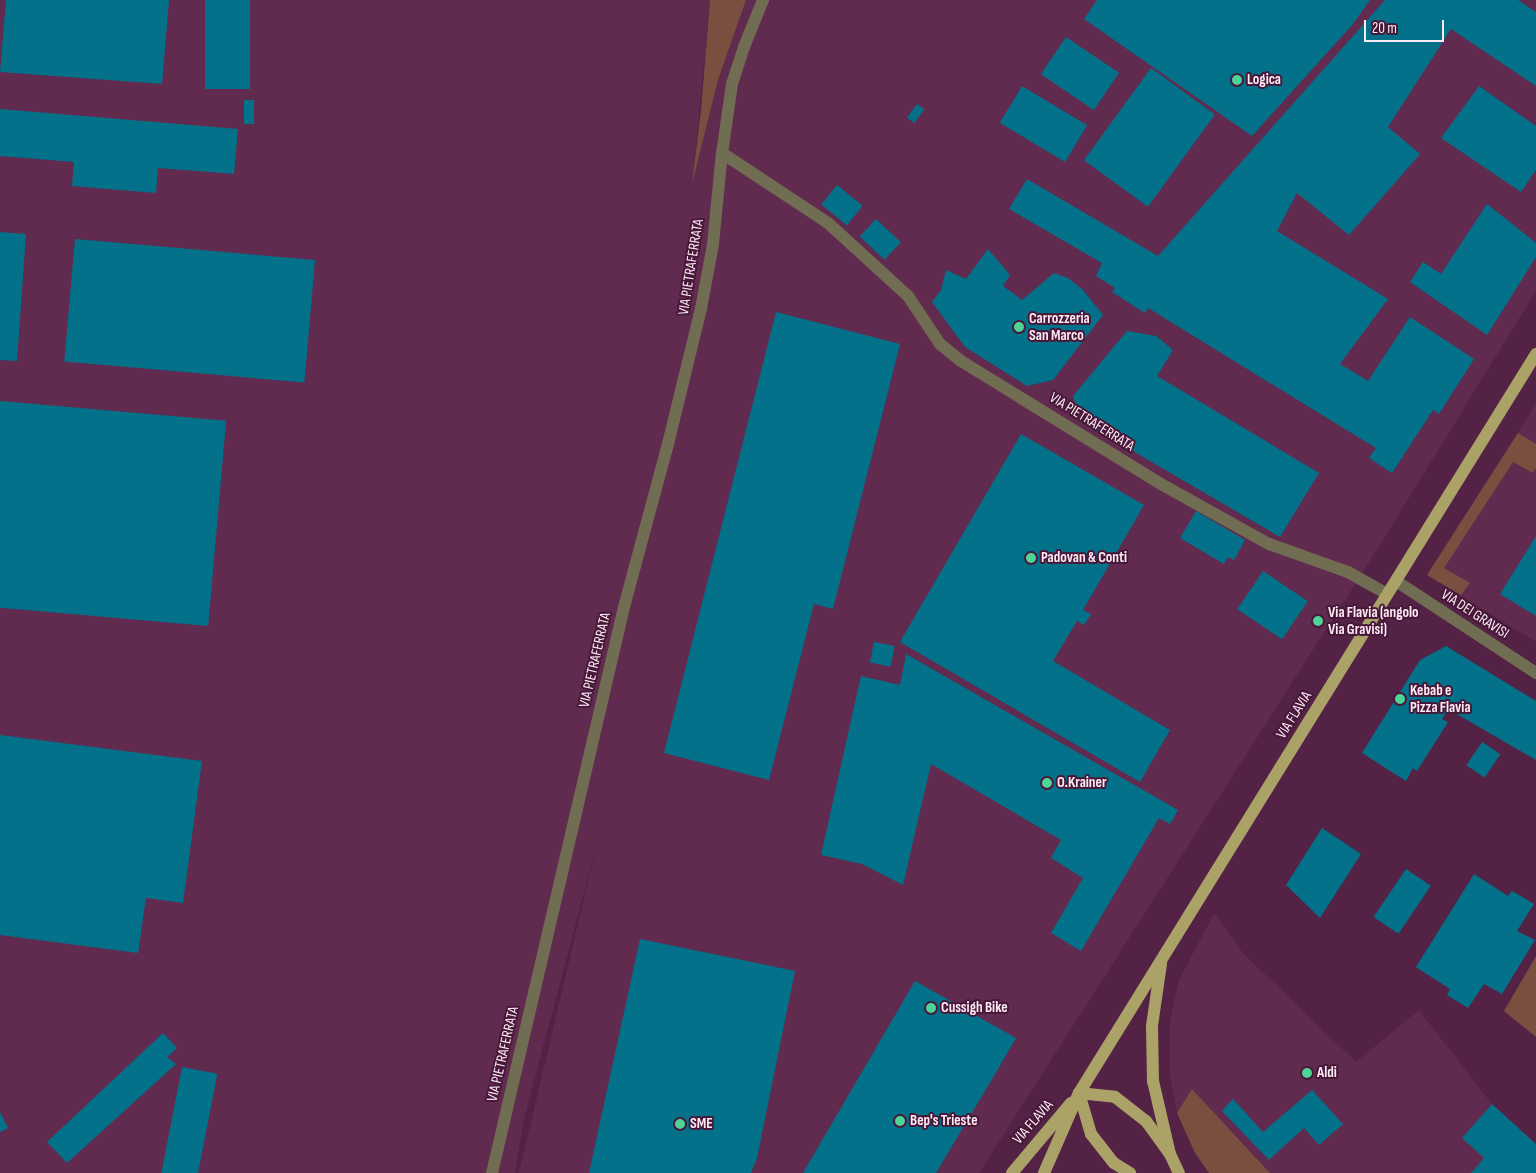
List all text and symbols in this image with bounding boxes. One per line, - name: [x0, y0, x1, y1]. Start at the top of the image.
- scale bar: [1366, 10, 1446, 42]
- text: 20 m: [1372, 19, 1397, 38]
- place label: Logica: [1247, 71, 1281, 89]
- marker: Logica: [1231, 74, 1243, 86]
- street label: VIA PIETRAFERRATA: [675, 218, 707, 316]
- place label: Carrozzeria San Marco: [1029, 309, 1090, 344]
- marker: Carrozzeria San Marco: [1013, 321, 1025, 333]
- street label: VIA PIETRAFERRATA: [1046, 389, 1138, 455]
- place label: Padovan & Conti: [1041, 549, 1127, 567]
- marker: Padovan & Conti: [1025, 552, 1037, 564]
- street label: VIA DEI GRAVISI: [1438, 585, 1512, 643]
- place label: Via Flavia (angolo Via Gravisi): [1328, 603, 1419, 638]
- street label: VIA PIETRAFERRATA: [575, 611, 615, 709]
- marker: Via Flavia (angolo Via Gravisi): [1312, 615, 1324, 627]
- place label: Kebab e Pizza Flavia: [1410, 681, 1471, 716]
- street label: VIA FLAVIA: [1272, 688, 1316, 742]
- marker: Kebab e Pizza Flavia: [1394, 693, 1406, 705]
- place label: O.Krainer: [1057, 774, 1107, 792]
- marker: O.Krainer: [1041, 777, 1053, 789]
- place label: Cussigh Bike: [941, 999, 1008, 1017]
- marker: Cussigh Bike: [925, 1002, 937, 1014]
- street label: VIA PIETRAFERRATA: [483, 1005, 523, 1103]
- place label: Aldi: [1317, 1064, 1337, 1082]
- marker: Aldi: [1301, 1067, 1313, 1079]
- street label: VIA FLAVIA: [1009, 1096, 1057, 1148]
- place label: Bep's Trieste: [910, 1112, 978, 1130]
- place label: SME: [690, 1115, 713, 1133]
- marker: Bep's Trieste: [894, 1115, 906, 1127]
- marker: SME: [674, 1118, 686, 1130]

